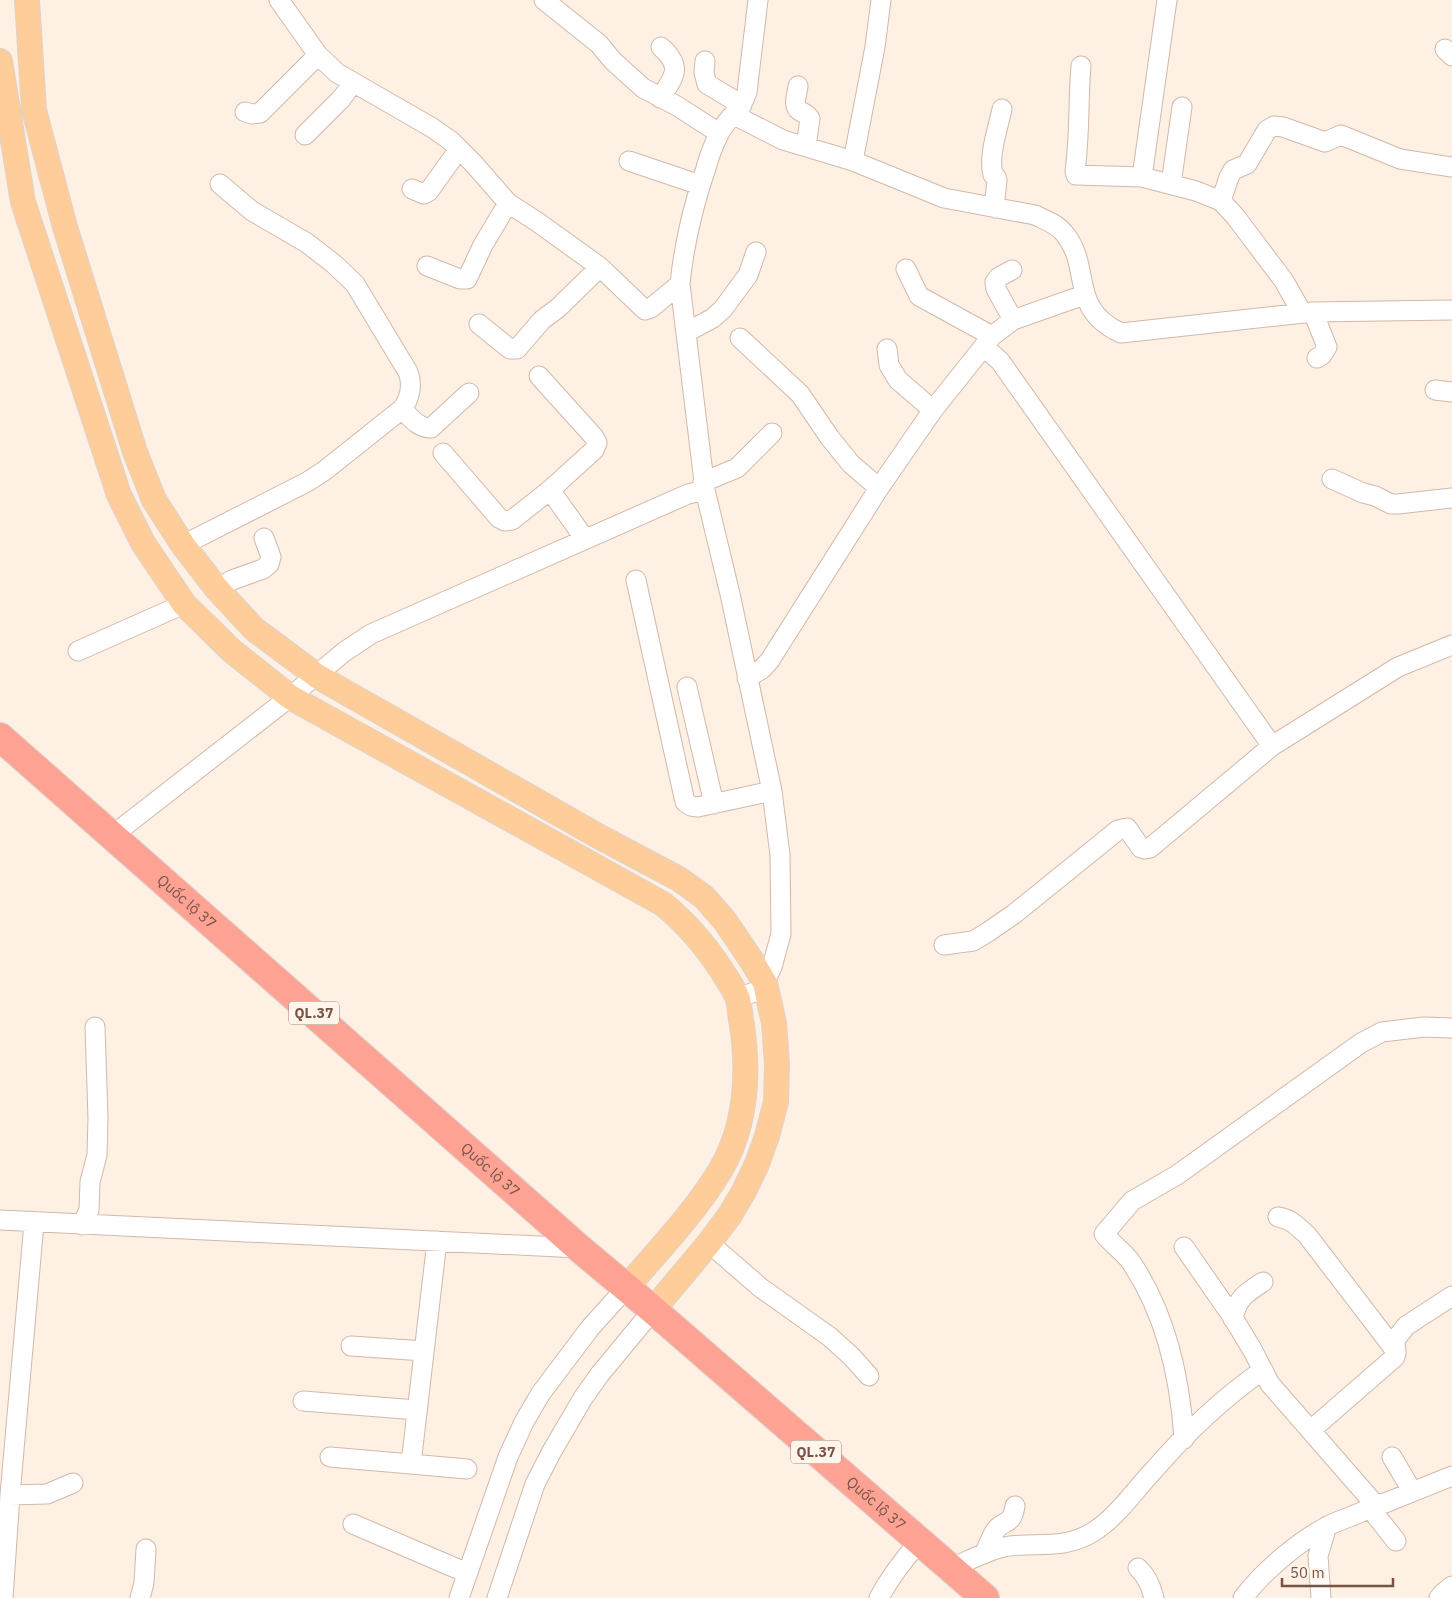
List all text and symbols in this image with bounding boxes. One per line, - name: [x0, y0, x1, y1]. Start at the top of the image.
- street label: Quốc lộ 37: [153, 870, 221, 933]
- road number: QL.37: [289, 1001, 339, 1024]
- street label: Quốc lộ 37: [457, 1138, 524, 1201]
- road number: QL.37: [791, 1440, 841, 1464]
- street label: Quốc lộ 37: [843, 1472, 910, 1534]
- scale bar: [1282, 1556, 1393, 1588]
- text: 50 m: [1290, 1563, 1325, 1582]

